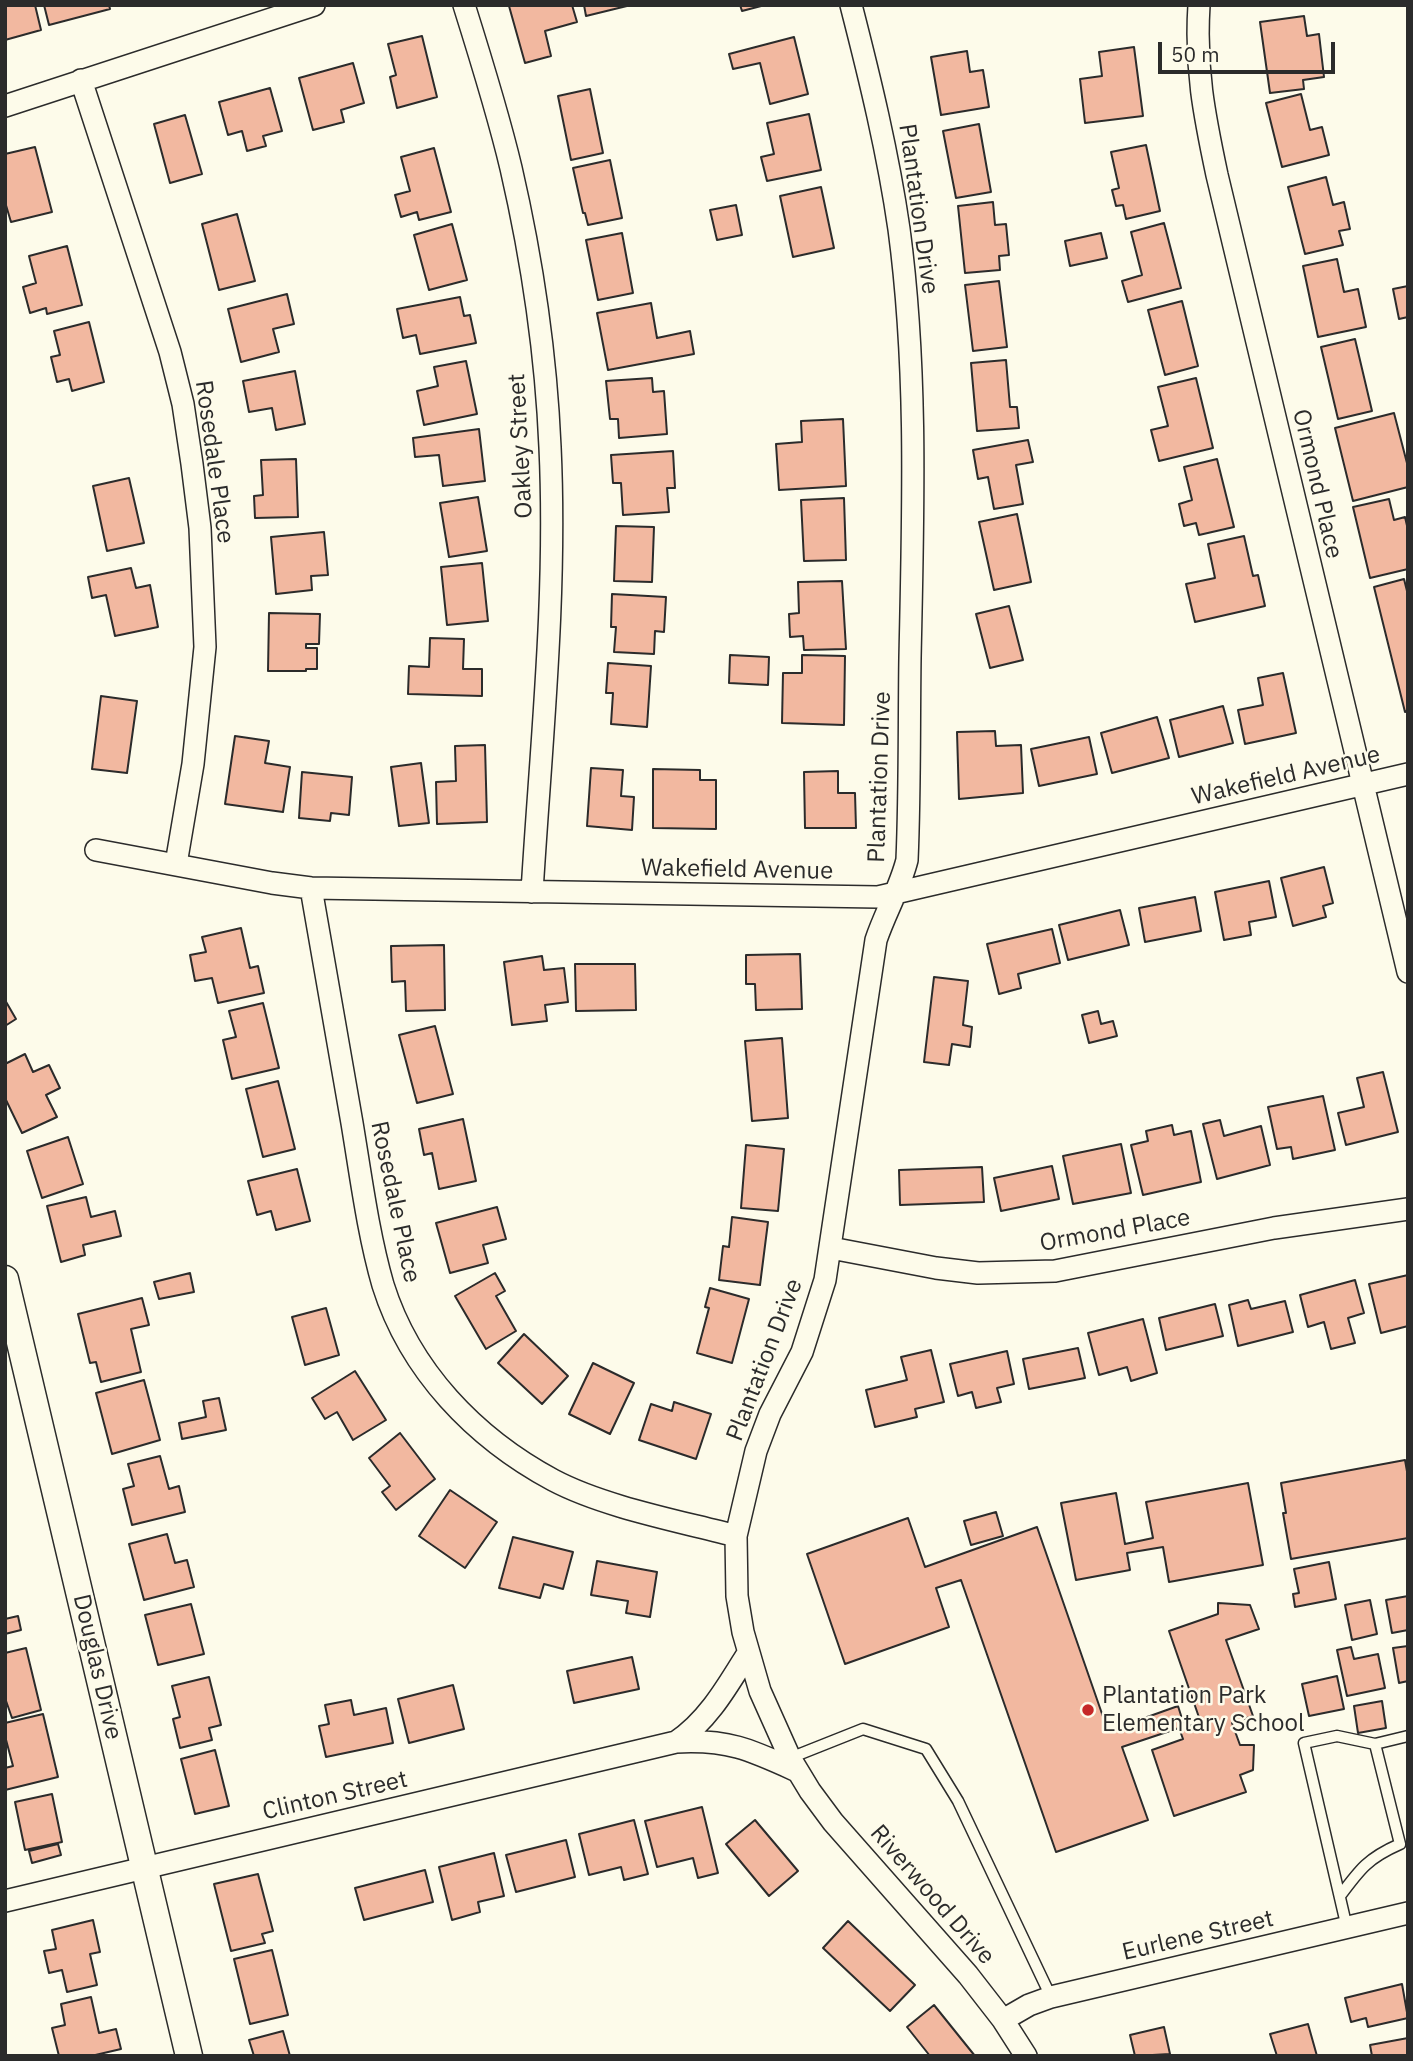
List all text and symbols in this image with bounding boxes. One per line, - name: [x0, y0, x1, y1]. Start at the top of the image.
- scale bar: [1161, 28, 1338, 72]
- text: 50 m: [1171, 40, 1220, 68]
- street label: Plantation Drive: [892, 122, 944, 296]
- street label: Oakley Street: [503, 373, 539, 519]
- street label: Rosedale Place: [188, 379, 240, 545]
- street label: Ormond Place: [1286, 407, 1348, 561]
- street label: Plantation Drive: [863, 691, 897, 863]
- street label: Wakefield Avenue: [1189, 740, 1383, 812]
- street label: Wakefield Avenue: [641, 854, 833, 886]
- street label: Rosedale Place: [364, 1119, 426, 1285]
- street label: Ormond Place: [1037, 1204, 1193, 1258]
- street label: Plantation Drive: [721, 1275, 809, 1445]
- street label: Douglas Drive: [66, 1592, 128, 1742]
- place label: Plantation Park Elementary School: [1102, 1682, 1304, 1738]
- marker: Plantation Park Elementary School: [1080, 1702, 1096, 1718]
- street label: Clinton Street: [260, 1765, 410, 1827]
- street label: Riverwood Drive: [864, 1819, 1000, 1971]
- street label: Eurlene Street: [1120, 1905, 1276, 1967]

